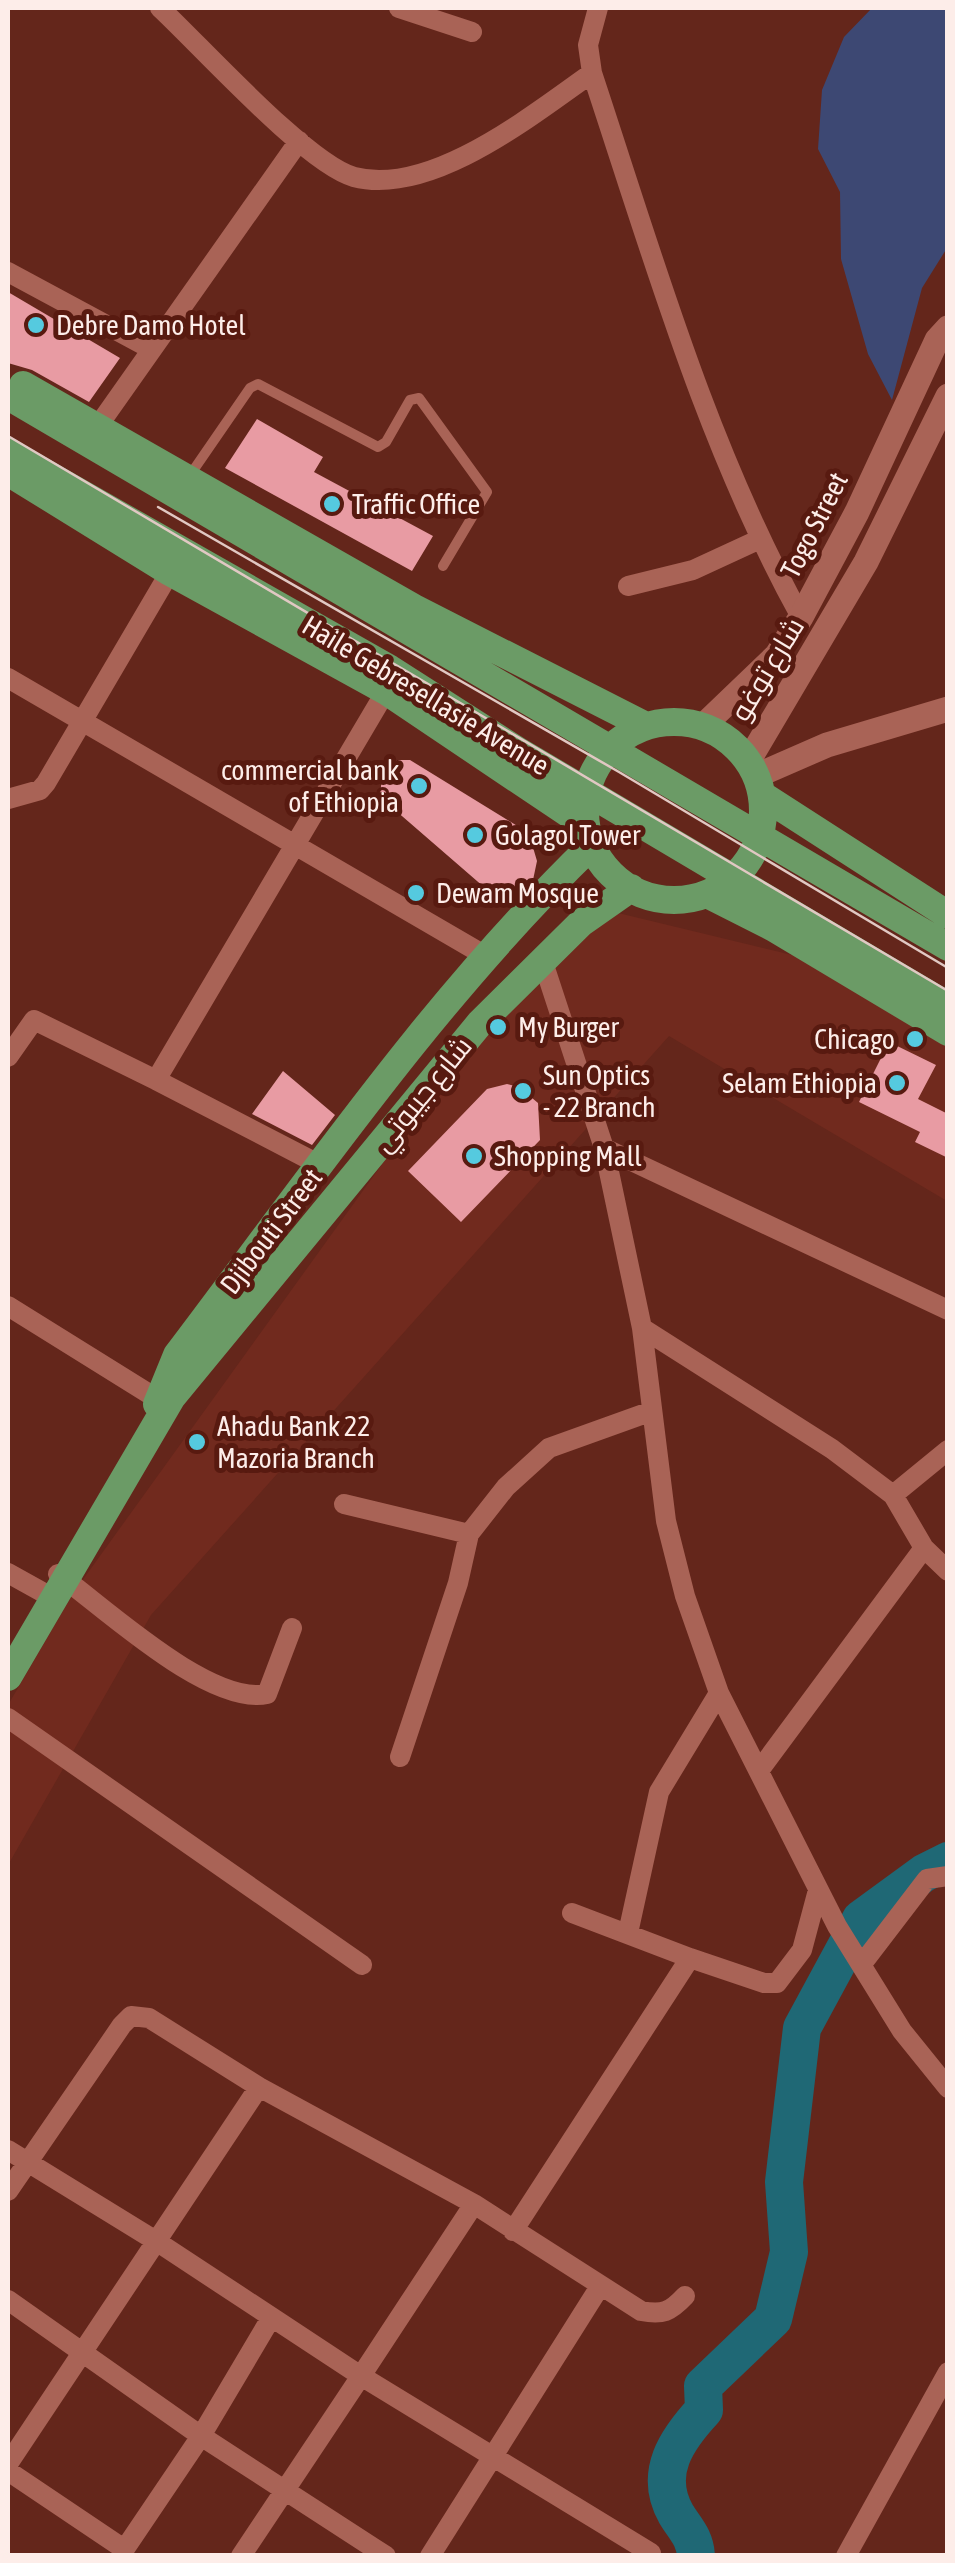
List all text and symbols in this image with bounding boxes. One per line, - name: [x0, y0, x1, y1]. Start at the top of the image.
- place label: Debre Damo Hotel: [56, 309, 246, 341]
- marker: Debre Damo Hotel: [25, 314, 47, 336]
- street label: Togo Street: [774, 467, 854, 583]
- place label: Traffic Office: [352, 488, 480, 520]
- marker: Traffic Office: [321, 493, 343, 515]
- street label: Haile Gebresellasie Avenue: [297, 609, 555, 781]
- street label: شارع توغو: [724, 612, 813, 728]
- place label: commercial bank of Ethiopia: [221, 754, 399, 818]
- marker: commercial bank of Ethiopia: [408, 775, 430, 797]
- place label: Golagol Tower: [495, 819, 641, 851]
- marker: Golagol Tower: [464, 824, 486, 846]
- place label: Dewam Mosque: [436, 877, 599, 909]
- marker: Dewam Mosque: [405, 882, 427, 904]
- place label: My Burger: [518, 1011, 620, 1043]
- marker: My Burger: [487, 1016, 509, 1038]
- place label: Chicago: [814, 1023, 895, 1055]
- marker: Chicago: [904, 1028, 926, 1050]
- street label: شارع جيبوتي: [366, 1030, 483, 1162]
- place label: Sun Optics - 22 Branch: [543, 1059, 656, 1123]
- place label: Selam Ethiopia: [722, 1067, 877, 1099]
- marker: Selam Ethiopia: [886, 1072, 908, 1094]
- marker: Sun Optics - 22 Branch: [512, 1080, 534, 1102]
- place label: Shopping Mall: [494, 1140, 642, 1172]
- marker: Shopping Mall: [463, 1145, 485, 1167]
- street label: Djibouti Street: [214, 1162, 328, 1300]
- place label: Ahadu Bank 22 Mazoria Branch: [217, 1410, 375, 1474]
- marker: Ahadu Bank 22 Mazoria Branch: [186, 1431, 208, 1453]

